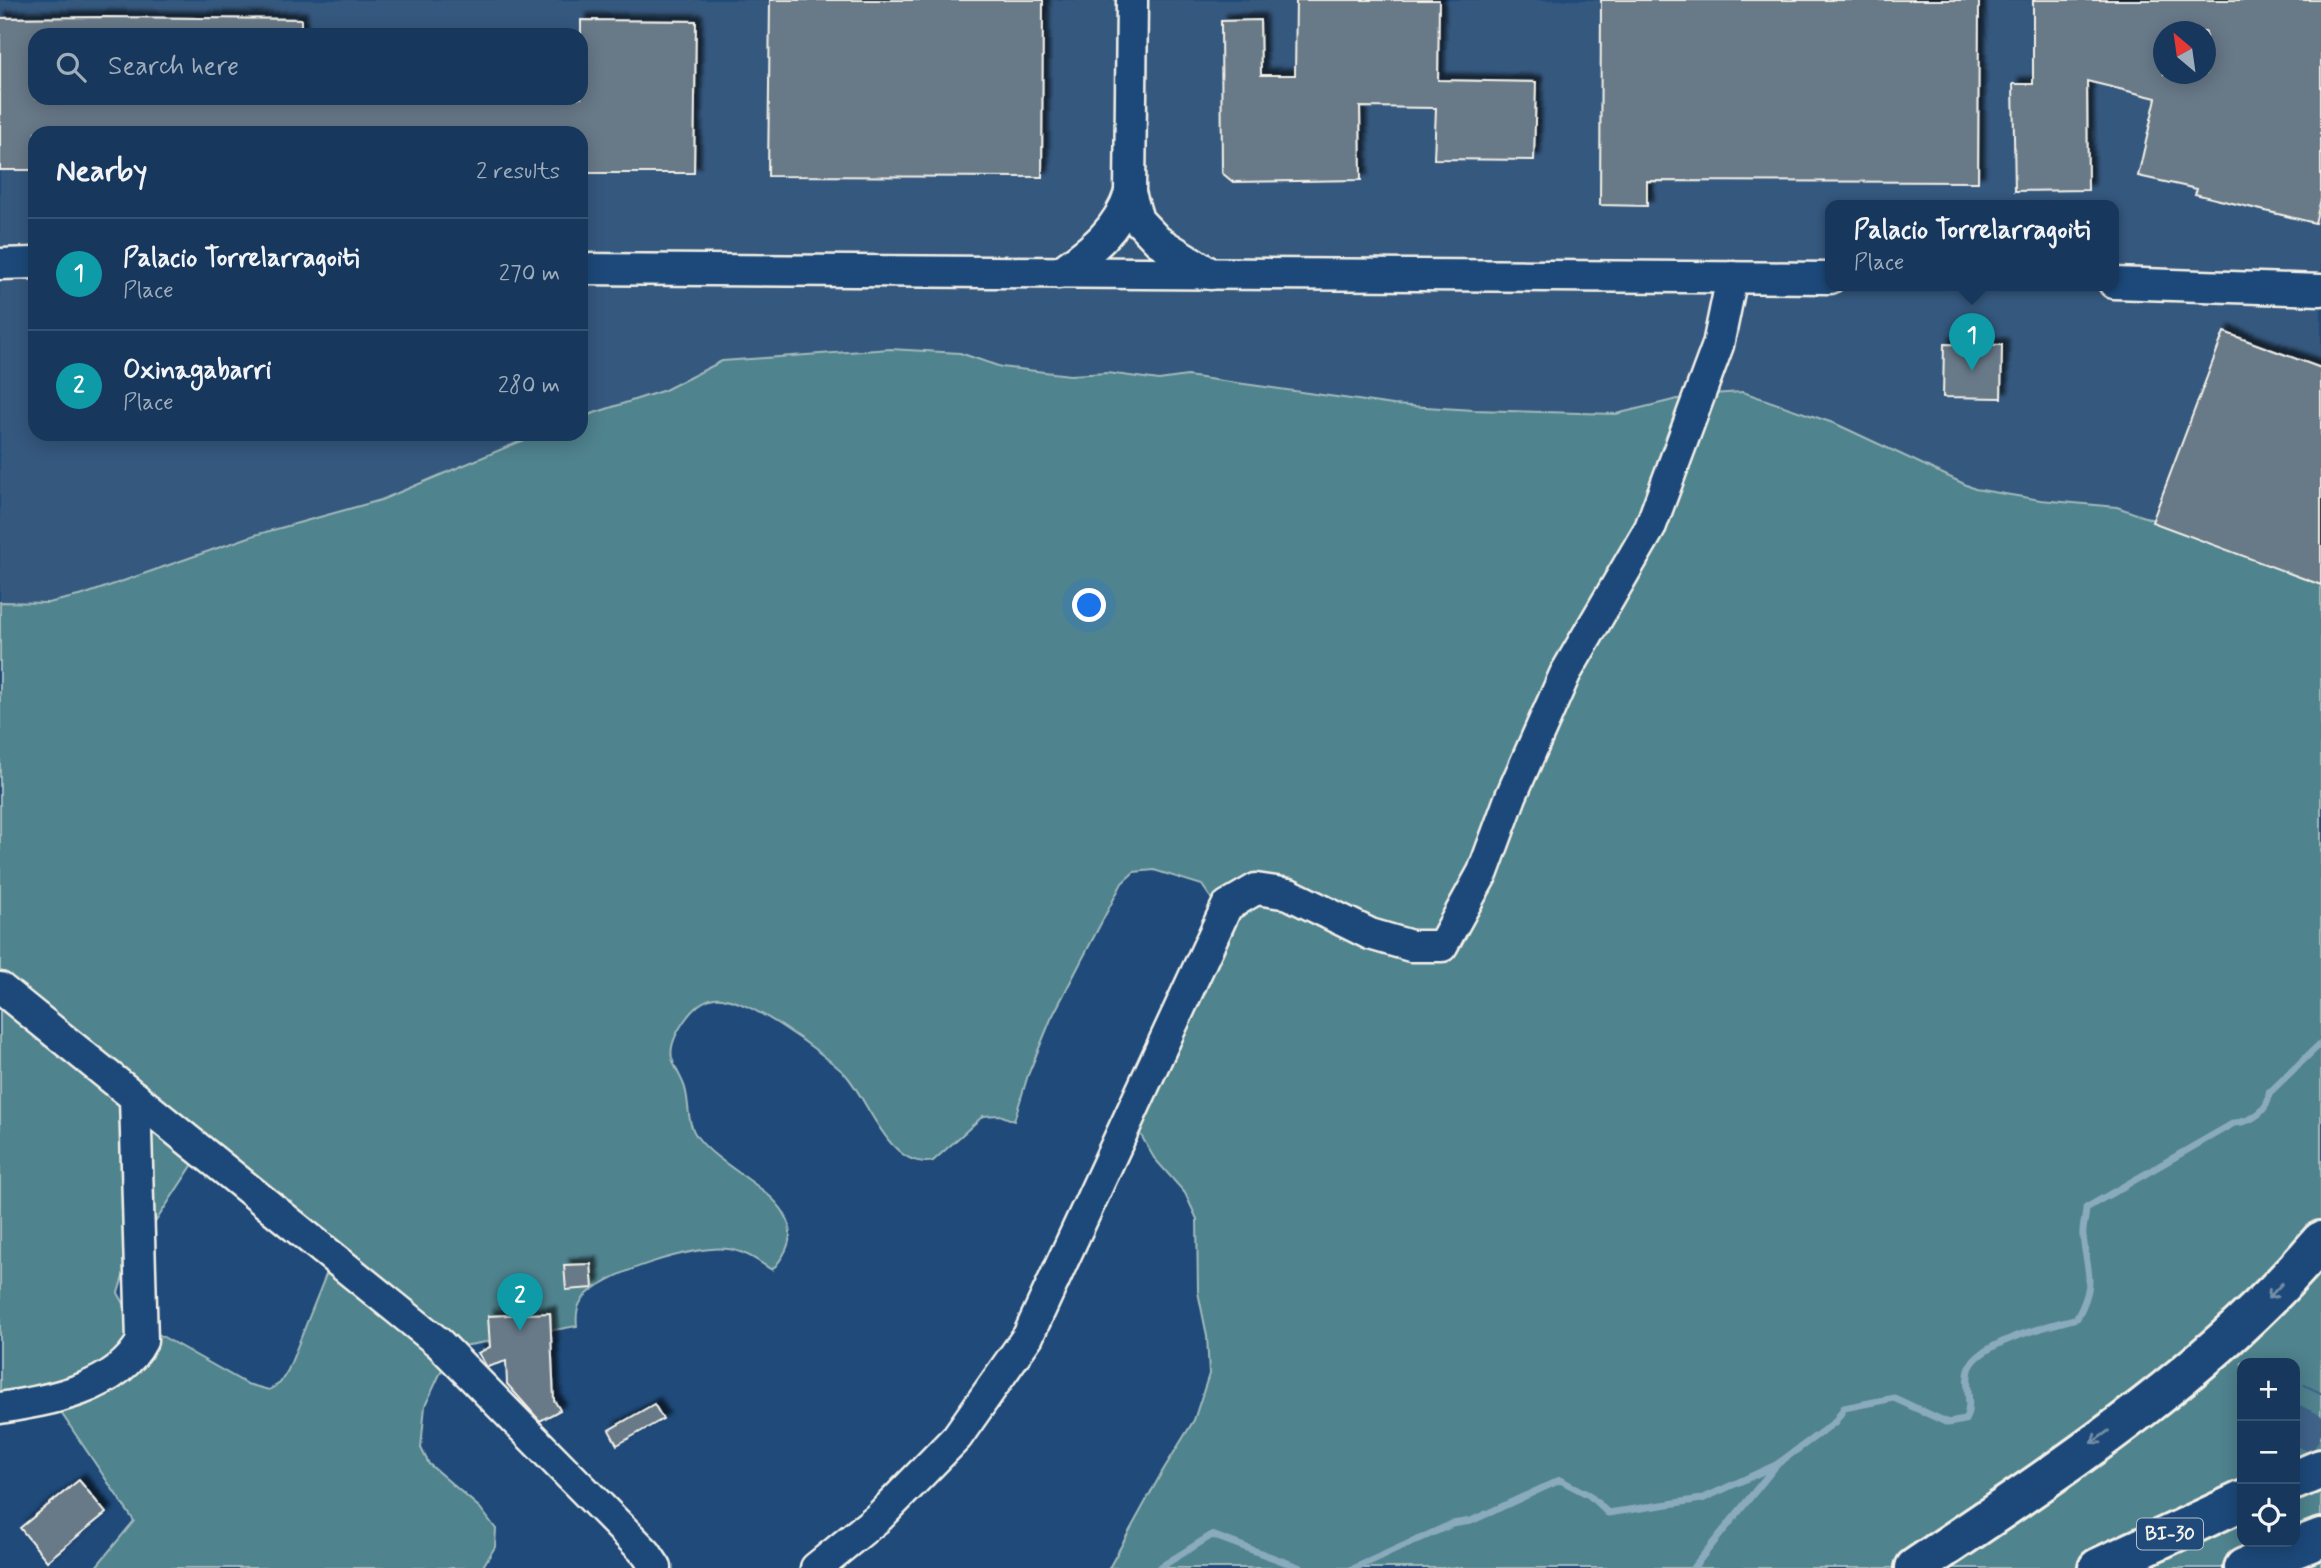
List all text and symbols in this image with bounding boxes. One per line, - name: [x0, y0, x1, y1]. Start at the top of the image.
- north arrow: [2153, 21, 2216, 84]
- search box: [28, 28, 588, 105]
- icon: search: [52, 48, 90, 86]
- text: Search here: [108, 50, 239, 84]
- text: Nearby: [56, 152, 147, 191]
- text: 2 results: [476, 157, 560, 187]
- popup: [1825, 200, 2119, 291]
- text: Palacio Torrelarragoiti: [1854, 214, 2090, 248]
- text: Palacio Torrelarragoiti: [123, 242, 359, 276]
- text: Place: [1854, 248, 1904, 278]
- text: 1: [74, 259, 84, 289]
- text: 270 m: [499, 259, 560, 289]
- text: Place: [123, 276, 174, 306]
- pin: 1: [1949, 313, 1995, 371]
- text: Oxinagabarri: [123, 354, 271, 388]
- text: 2: [73, 371, 85, 401]
- text: 280 m: [498, 371, 560, 401]
- text: Place: [123, 388, 174, 418]
- your location: [1072, 588, 1106, 622]
- pin: 2: [497, 1273, 543, 1331]
- one-way arrow: [2266, 1282, 2283, 1299]
- map controls: [2237, 1358, 2300, 1547]
- button: +: [2237, 1358, 2300, 1421]
- button: −: [2237, 1421, 2300, 1484]
- one-way arrow: [2091, 1430, 2110, 1444]
- button: locate: [2237, 1484, 2300, 1547]
- road number: BI-30: [2137, 1518, 2203, 1550]

